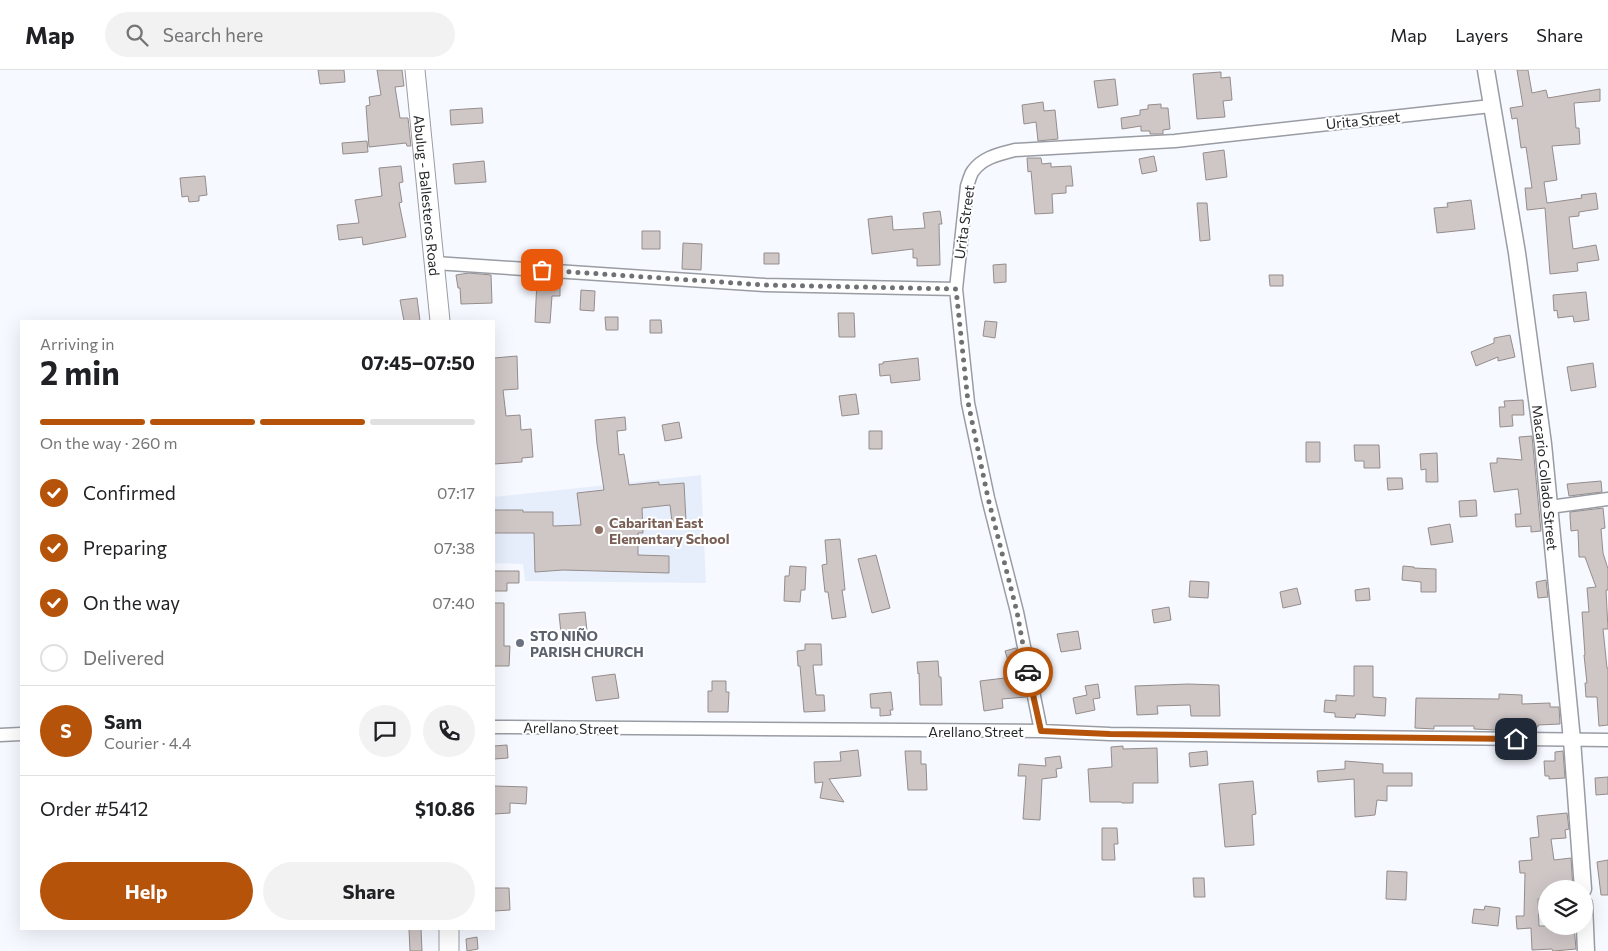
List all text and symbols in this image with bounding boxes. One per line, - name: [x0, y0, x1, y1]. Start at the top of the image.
- search box: [105, 12, 455, 57]
- text: Map: [25, 20, 75, 49]
- icon: search: [123, 21, 151, 49]
- text: Search here: [163, 23, 263, 46]
- text: Map: [1390, 24, 1427, 46]
- text: Layers: [1455, 24, 1508, 46]
- text: Share: [1536, 24, 1583, 46]
- street label: Urita Street: [1325, 108, 1401, 132]
- street label: Abulug - Ballesteros Road: [411, 114, 444, 277]
- street label: Urita Street: [950, 184, 978, 260]
- pin: [521, 249, 563, 291]
- icon: bag: [528, 256, 556, 284]
- text: Arriving in: [40, 334, 114, 353]
- text: 07:45–07:50: [361, 351, 475, 374]
- text: 2 min: [40, 352, 120, 392]
- street label: Macario Collado Street: [1529, 404, 1562, 551]
- text: On the way · 260 m: [40, 433, 178, 452]
- icon: check: [40, 479, 68, 507]
- text: Confirmed: [83, 481, 176, 504]
- text: 07:17: [437, 483, 475, 502]
- place label: Cabaritan East Elementary School: [609, 514, 729, 547]
- marker: Cabaritan East Elementary School: [593, 524, 605, 536]
- icon: check: [40, 534, 68, 562]
- text: Preparing: [83, 536, 167, 559]
- text: 07:38: [434, 538, 475, 557]
- icon: check: [40, 589, 68, 617]
- text: On the way: [83, 591, 180, 614]
- text: 07:40: [432, 593, 475, 612]
- place label: STO NIÑO PARISH CHURCH: [530, 627, 644, 660]
- marker: STO NIÑO PARISH CHURCH: [514, 637, 526, 649]
- text: Delivered: [83, 646, 164, 669]
- courier: [1003, 647, 1053, 697]
- icon: car: [1014, 658, 1042, 686]
- button: chat: [359, 705, 411, 757]
- button: phone: [423, 705, 475, 757]
- text: Sam: [104, 710, 142, 733]
- pin: [1495, 718, 1537, 760]
- text: S: [60, 719, 72, 742]
- street label: Arellano Street: [523, 719, 619, 737]
- street label: Arellano Street: [928, 723, 1024, 740]
- icon: home: [1502, 725, 1530, 753]
- text: Courier · 4.4: [104, 733, 191, 752]
- text: Order #5412: [40, 797, 148, 820]
- text: $10.86: [415, 797, 475, 820]
- button: Help: [40, 862, 253, 920]
- button: Share: [263, 862, 475, 920]
- map controls: [1538, 880, 1593, 935]
- button: layers: [1538, 880, 1593, 935]

